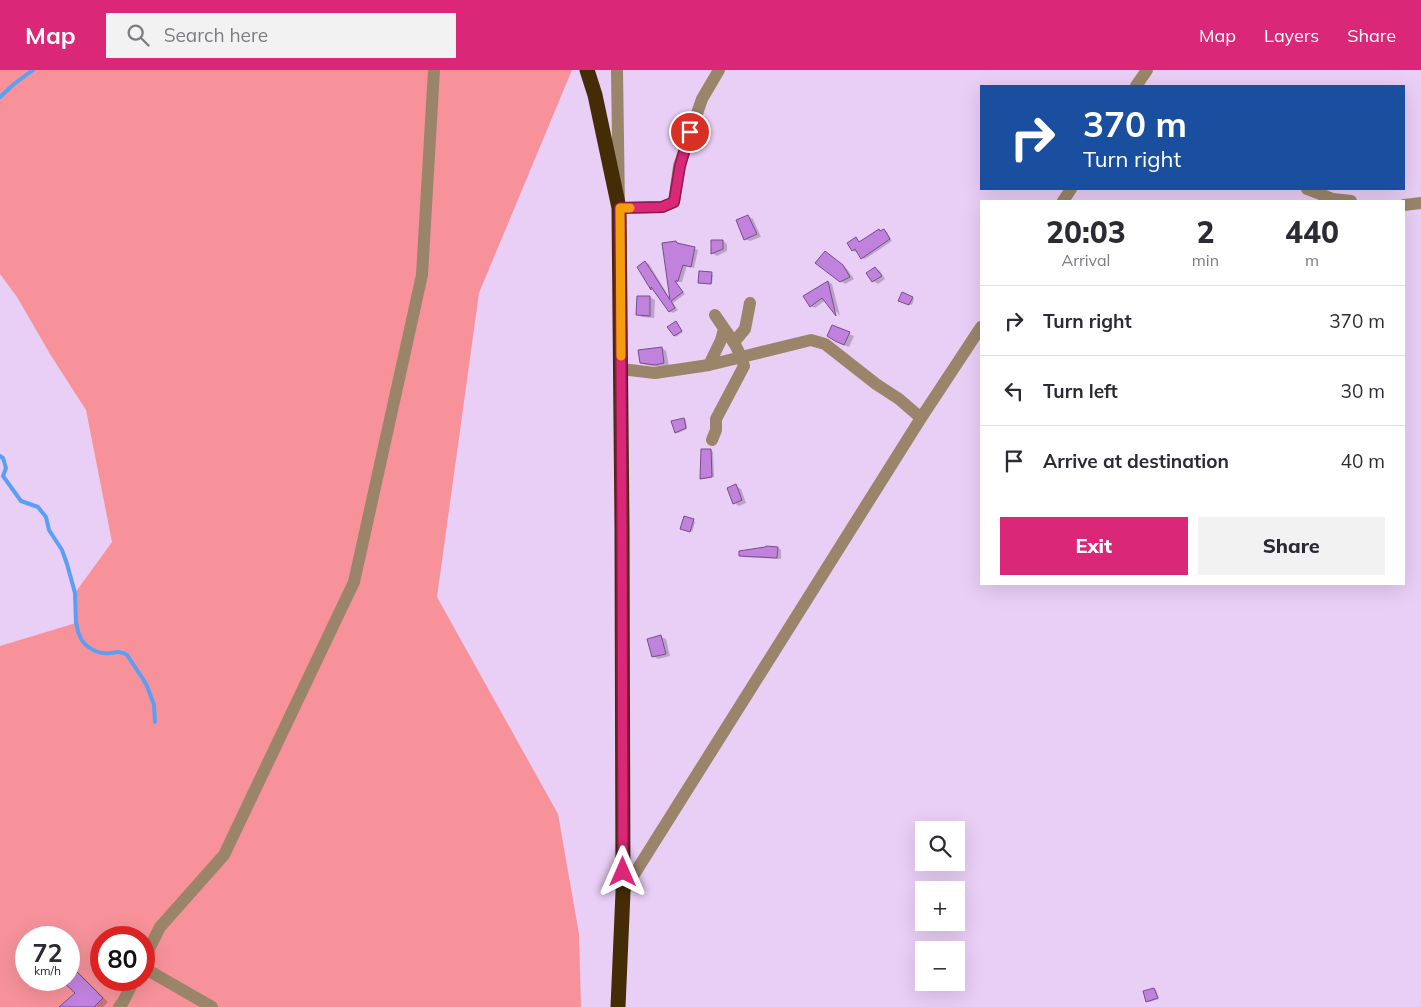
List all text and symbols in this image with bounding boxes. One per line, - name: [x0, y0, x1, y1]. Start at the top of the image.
- search box: [106, 13, 456, 58]
- text: Map: [25, 20, 76, 50]
- icon: search: [124, 21, 152, 49]
- text: Search here: [164, 23, 268, 47]
- text: Map: [1199, 24, 1236, 47]
- text: Layers: [1264, 24, 1319, 47]
- text: Share: [1347, 24, 1396, 47]
- text: 370 m: [1083, 102, 1187, 146]
- icon: right: [1000, 105, 1065, 170]
- pin: [669, 111, 711, 153]
- icon: arrive: [676, 118, 704, 146]
- text: Turn right: [1083, 145, 1181, 173]
- text: 20:03: [1046, 213, 1126, 251]
- text: 2: [1196, 213, 1214, 251]
- text: 440: [1285, 213, 1339, 251]
- text: Arrival: [1061, 250, 1110, 270]
- text: min: [1192, 250, 1219, 270]
- text: m: [1305, 250, 1319, 270]
- icon: right: [1000, 307, 1028, 335]
- text: Turn right: [1043, 309, 1132, 333]
- text: 370 m: [1329, 309, 1385, 333]
- icon: left: [1000, 377, 1028, 405]
- text: Turn left: [1043, 379, 1118, 403]
- text: 30 m: [1341, 379, 1385, 403]
- icon: arrive: [1000, 447, 1028, 475]
- text: Arrive at destination: [1043, 449, 1229, 473]
- text: 40 m: [1341, 449, 1385, 473]
- button: Exit: [1000, 517, 1188, 575]
- button: Share: [1198, 517, 1385, 575]
- map controls: [915, 821, 965, 991]
- button: search: [915, 821, 965, 871]
- position arrow: [596, 845, 648, 897]
- button: +: [915, 881, 965, 931]
- speed limit sign: 80: [90, 926, 155, 991]
- text: 72: [32, 937, 63, 968]
- button: −: [915, 941, 965, 991]
- text: km/h: [34, 963, 61, 978]

